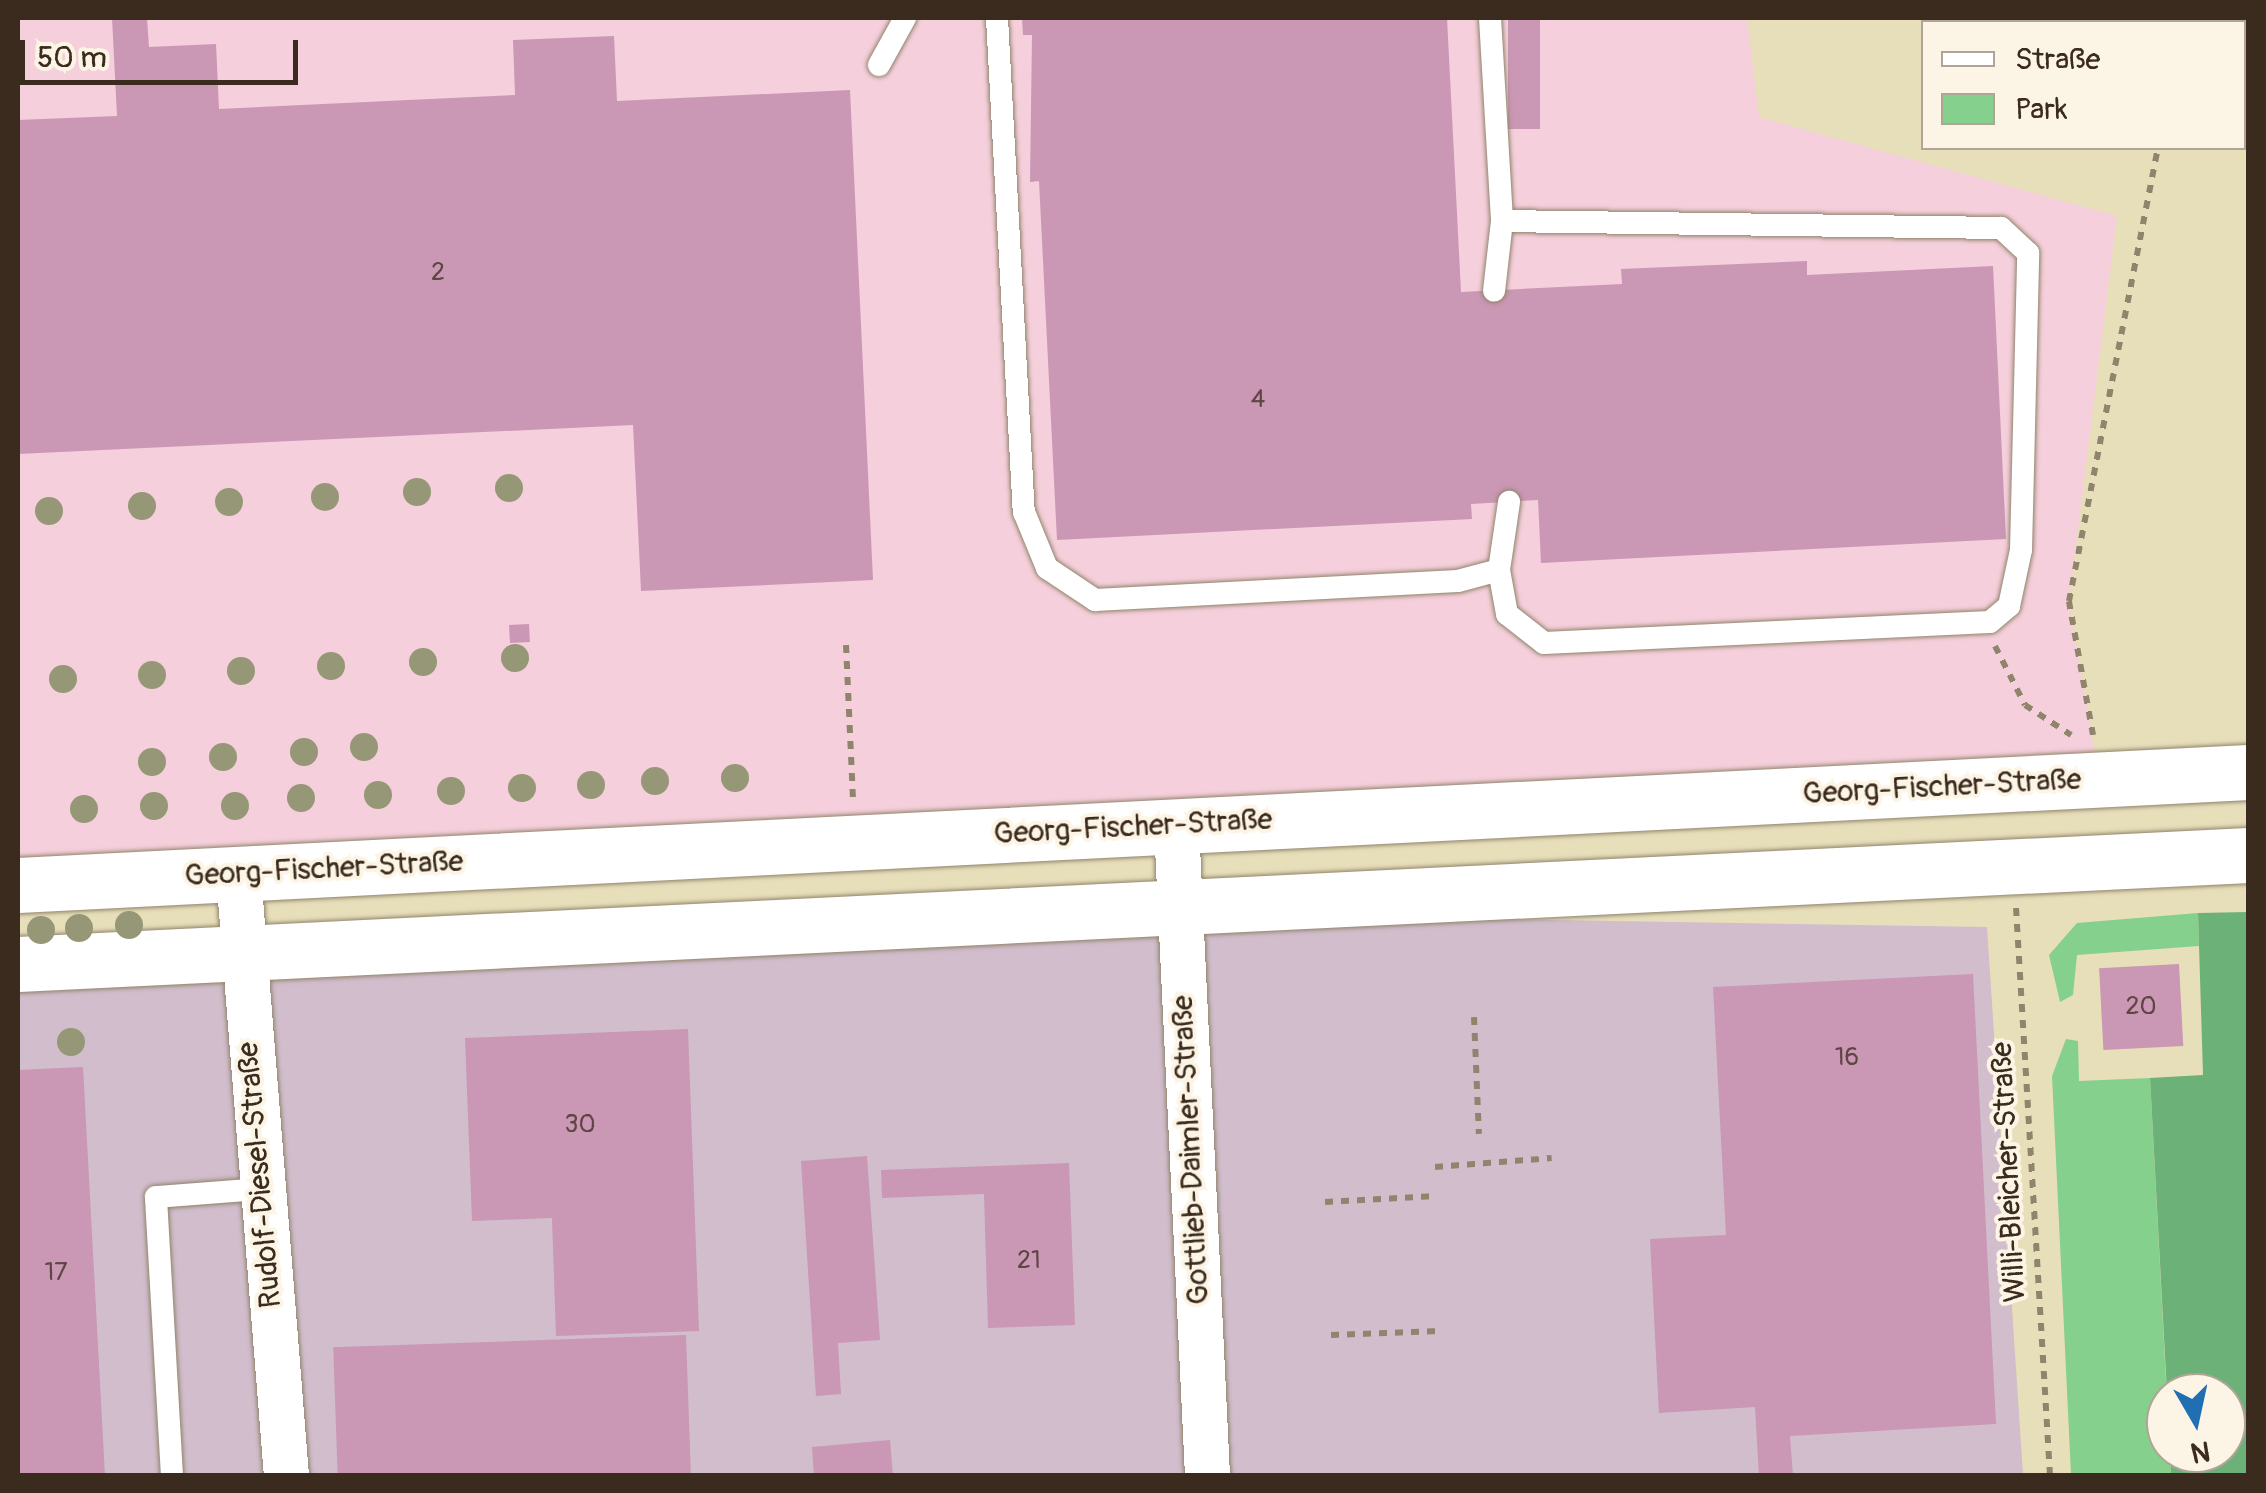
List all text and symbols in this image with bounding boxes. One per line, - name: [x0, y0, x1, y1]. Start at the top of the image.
- scale bar: [25, 20, 302, 82]
- legend: [1921, 20, 2246, 150]
- text: 50 m: [37, 39, 107, 76]
- text: Straße: [2015, 41, 2100, 78]
- text: Park: [2015, 91, 2068, 128]
- house number: 2: [431, 258, 445, 288]
- house number: 4: [1251, 385, 1265, 415]
- street label: Georg-Fischer-Straße: [1802, 762, 2082, 812]
- street label: Georg-Fischer-Straße: [993, 802, 1273, 852]
- street label: Georg-Fischer-Straße: [184, 844, 464, 894]
- house number: 20: [2125, 992, 2157, 1022]
- street label: Gottlieb-Daimler-Straße: [1165, 994, 1217, 1306]
- street label: Rudolf-Diesel-Straße: [230, 1040, 290, 1310]
- street label: Willi-Bleicher-Straße: [1984, 1041, 2034, 1303]
- house number: 16: [1835, 1043, 1859, 1073]
- house number: 30: [564, 1110, 596, 1140]
- house number: 21: [1017, 1246, 1041, 1276]
- house number: 17: [45, 1258, 67, 1288]
- north arrow: [2146, 1373, 2246, 1473]
- text: N: [2188, 1432, 2213, 1470]

